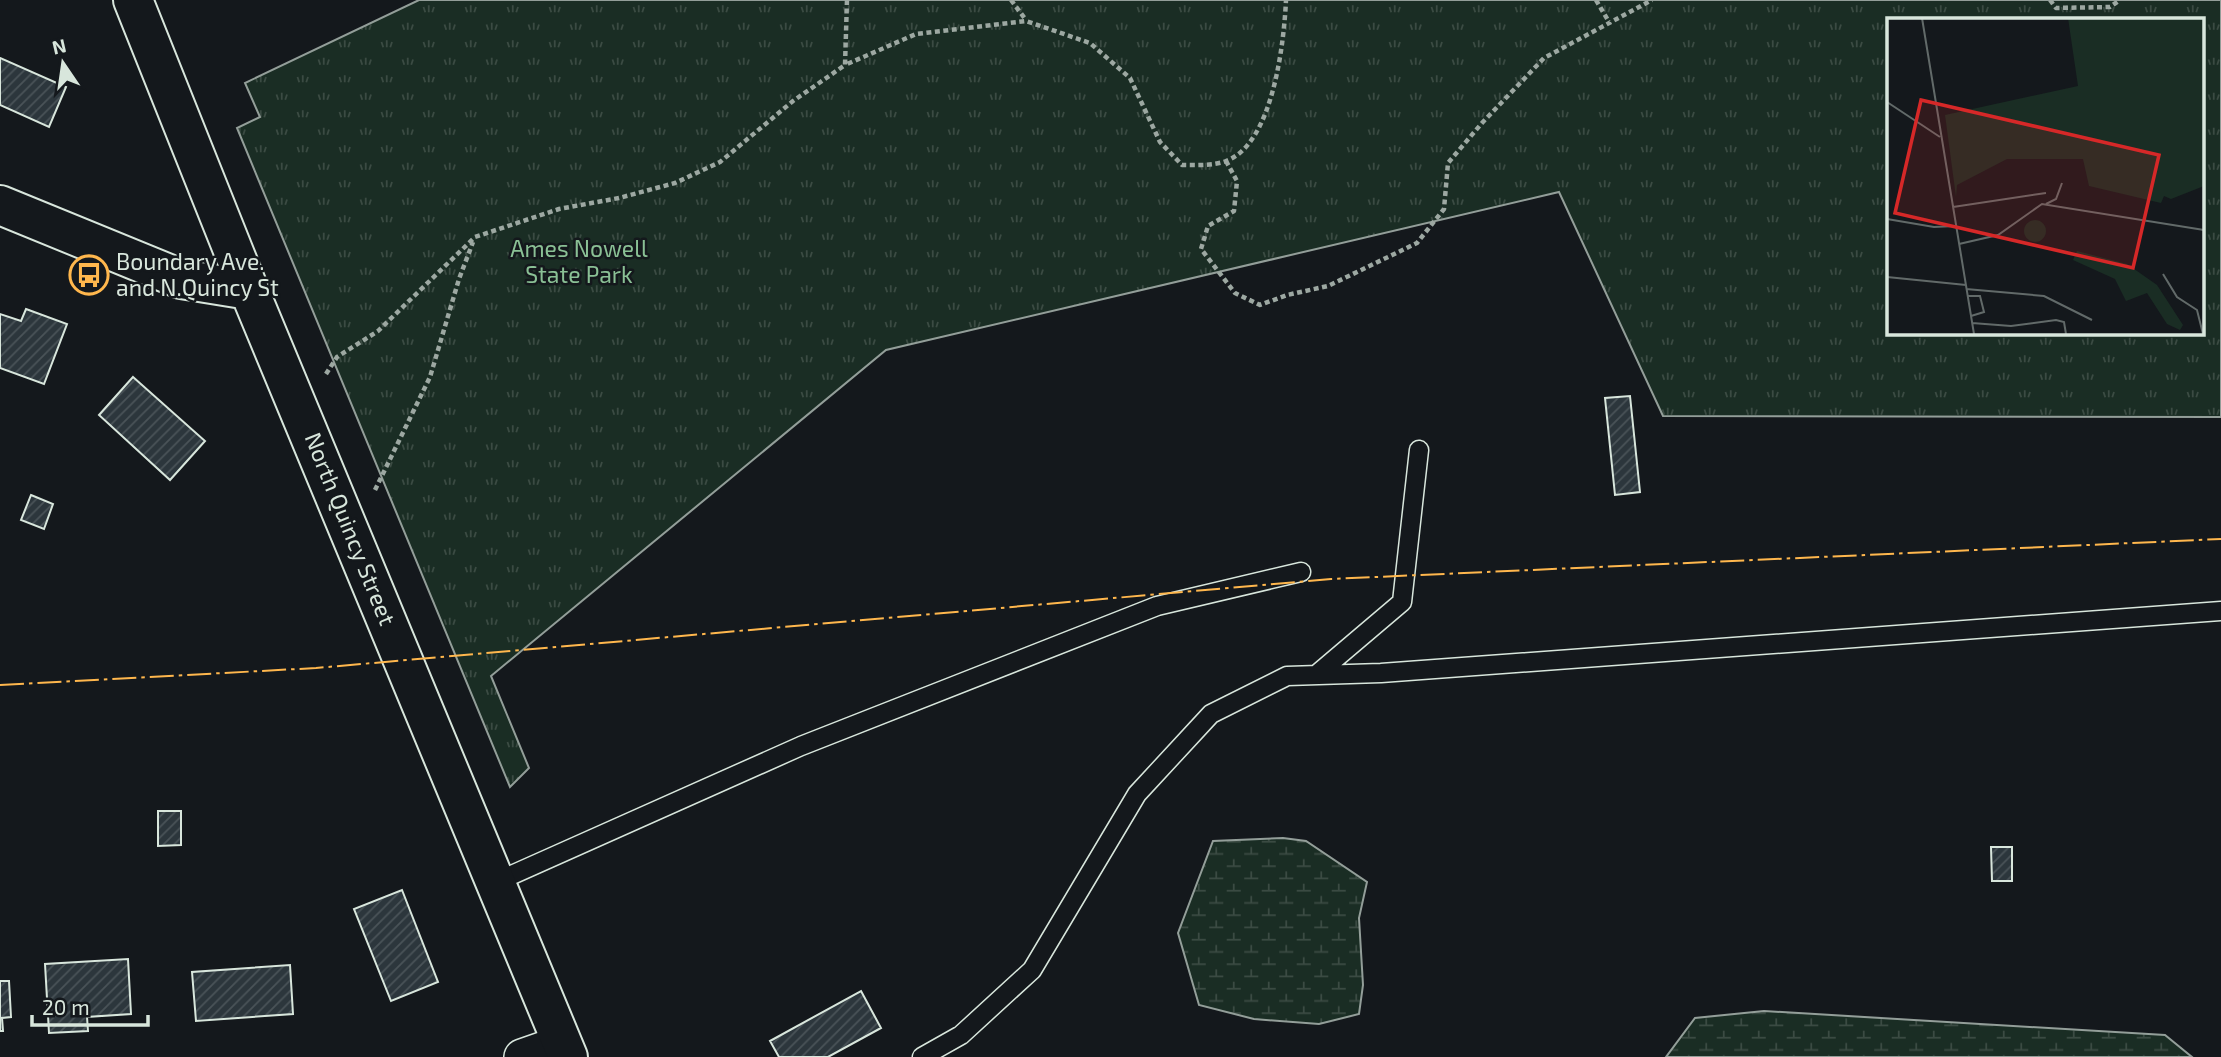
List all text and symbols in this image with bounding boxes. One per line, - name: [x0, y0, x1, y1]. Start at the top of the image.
- inset map: [1887, 18, 2204, 334]
- north arrow: [28, 28, 98, 98]
- text: N: [50, 33, 68, 59]
- park label: Ames Nowell State Park: [510, 234, 648, 288]
- place label: Boundary Ave. and N.Quincy St: [116, 247, 279, 301]
- bus stop icon: Boundary Ave. and N.Quincy St: [68, 254, 110, 296]
- street label: North Quincy Street: [299, 428, 402, 629]
- scale bar: [32, 984, 147, 1028]
- text: 20 m: [42, 994, 90, 1019]

